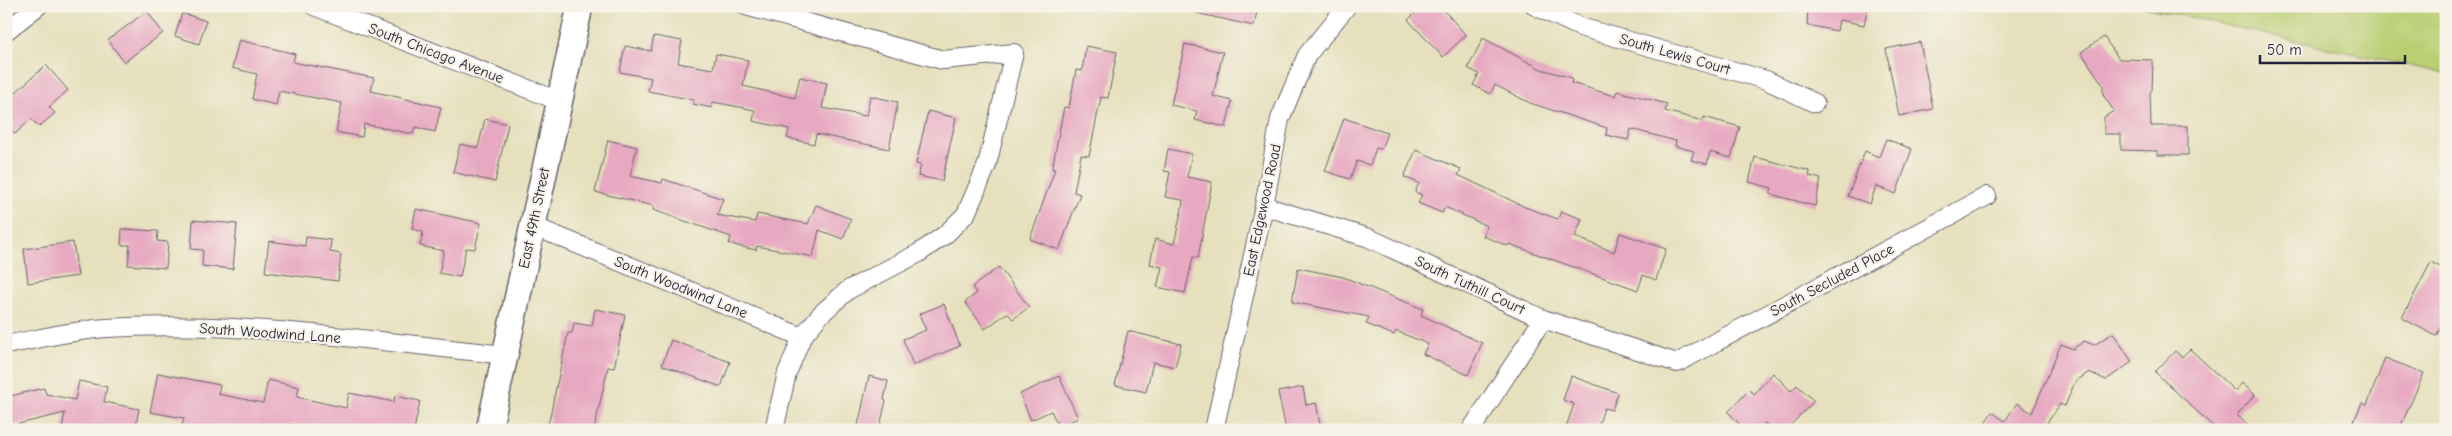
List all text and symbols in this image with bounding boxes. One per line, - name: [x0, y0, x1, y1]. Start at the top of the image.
- street label: South Chicago Avenue: [366, 19, 507, 87]
- street label: South Lewis Court: [1617, 30, 1733, 79]
- scale bar: [2260, 32, 2404, 64]
- text: 50 m: [2267, 41, 2302, 59]
- street label: East Edgewood Road: [1239, 142, 1285, 278]
- street label: East 49th Street: [515, 165, 554, 270]
- street label: South Secluded Place: [1767, 239, 1897, 320]
- street label: South Woodwind Lane: [612, 252, 751, 322]
- street label: South Tuthill Court: [1412, 252, 1528, 319]
- street label: South Woodwind Lane: [199, 319, 342, 347]

